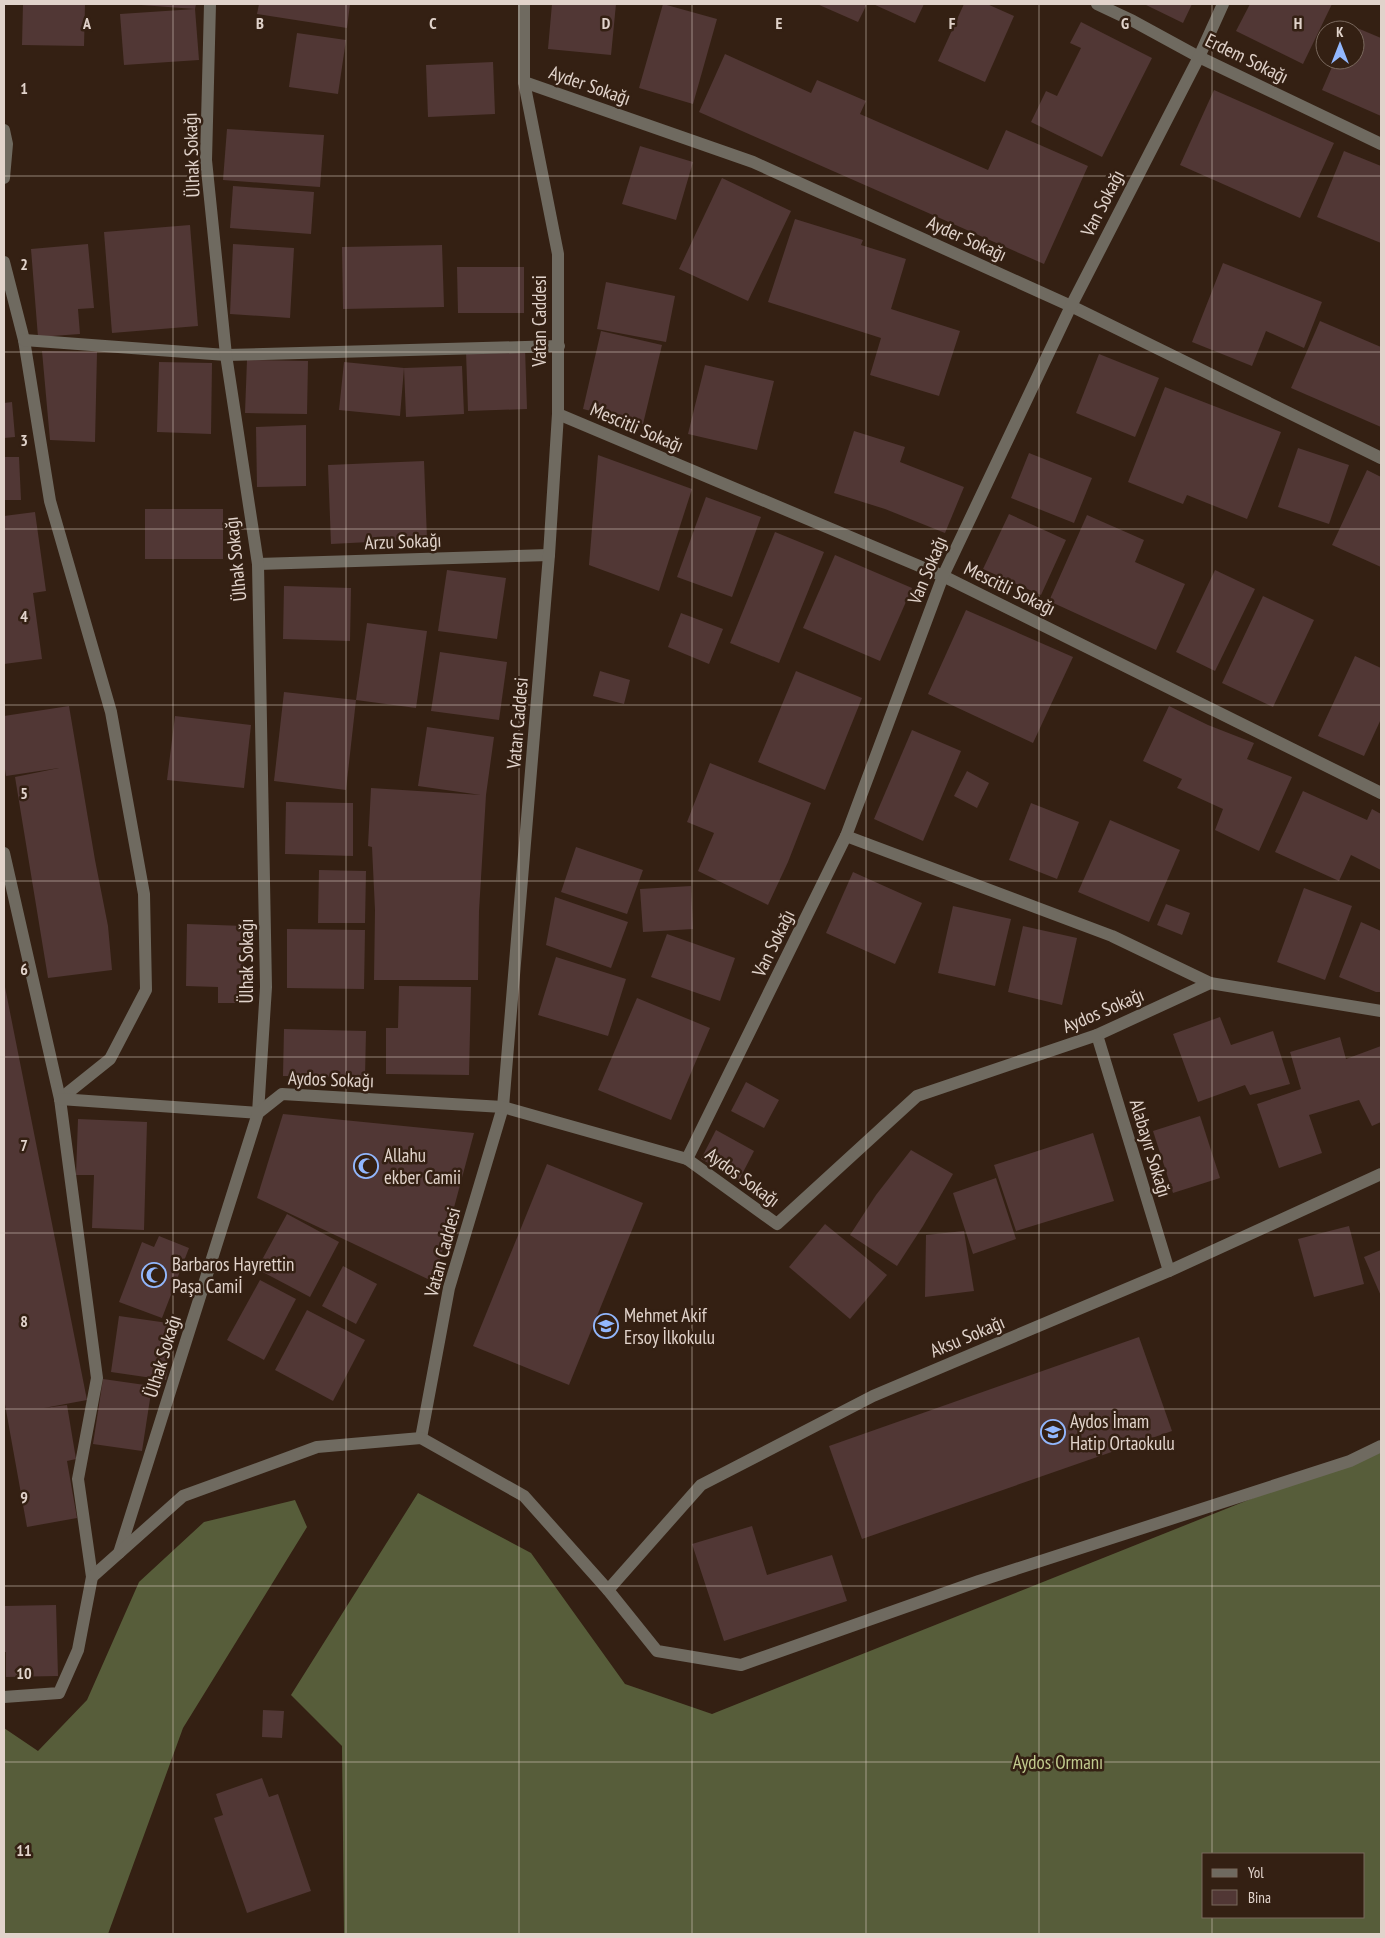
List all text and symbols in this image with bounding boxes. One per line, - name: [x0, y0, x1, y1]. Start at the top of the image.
- text: A: [82, 13, 92, 33]
- text: B: [256, 13, 264, 33]
- text: C: [429, 13, 437, 33]
- text: D: [602, 13, 611, 33]
- text: E: [776, 13, 783, 33]
- text: F: [949, 13, 956, 33]
- text: G: [1121, 13, 1129, 33]
- text: H: [1294, 13, 1302, 33]
- north arrow: [1315, 20, 1365, 70]
- text: K: [1336, 23, 1344, 41]
- street label: Erdem Sokağı: [1202, 28, 1292, 88]
- street label: Ayder Sokağı: [546, 60, 634, 110]
- text: 1: [20, 78, 28, 98]
- street label: Ülhak Sokağı: [178, 112, 204, 198]
- street label: Van Sokağı: [1075, 166, 1129, 241]
- street label: Ayder Sokağı: [924, 210, 1010, 266]
- text: 2: [20, 254, 28, 274]
- street label: Vatan Caddesi: [527, 275, 551, 368]
- street label: Mescitli Sokağı: [587, 397, 687, 457]
- text: 3: [20, 430, 28, 450]
- street label: Ülhak Sokağı: [219, 516, 251, 602]
- street label: Arzu Sokağı: [364, 528, 442, 554]
- street label: Van Sokağı: [902, 532, 952, 609]
- street label: Mescitli Sokağı: [960, 556, 1060, 620]
- text: 4: [20, 606, 28, 626]
- street label: Vatan Caddesi: [501, 676, 533, 771]
- text: 5: [20, 783, 28, 803]
- street label: Van Sokağı: [746, 906, 799, 981]
- street label: Ülhak Sokağı: [234, 919, 258, 1003]
- text: 6: [20, 959, 28, 979]
- street label: Aydos Sokağı: [1059, 982, 1147, 1038]
- street label: Aydos Sokağı: [288, 1066, 374, 1092]
- street label: Alabayır Sokağı: [1125, 1096, 1177, 1200]
- text: 7: [20, 1135, 28, 1155]
- street label: Aydos Sokağı: [701, 1142, 785, 1212]
- place label: Allahu ekber Camii: [384, 1143, 461, 1189]
- mosque icon: Allahu ekber Camii: [353, 1153, 379, 1179]
- street label: Vatan Caddesi: [418, 1205, 465, 1300]
- place label: Barbaros Hayrettin Paşa Camiİ: [172, 1252, 294, 1298]
- mosque icon: Barbaros Hayrettin Paşa Camiİ: [141, 1262, 167, 1288]
- place label: Mehmet Akif Ersoy İlkokulu: [624, 1303, 715, 1349]
- street label: Aksu Sokağı: [926, 1310, 1008, 1362]
- text: 8: [20, 1311, 28, 1331]
- street label: Ülhak Sokağı: [138, 1312, 186, 1400]
- school or university icon: Mehmet Akif Ersoy İlkokulu: [593, 1313, 619, 1339]
- place label: Aydos İmam Hatip Ortaokulu: [1070, 1409, 1175, 1455]
- school or university icon: Aydos İmam Hatip Ortaokulu: [1040, 1419, 1066, 1445]
- text: 9: [20, 1487, 28, 1507]
- text: 10: [16, 1663, 32, 1683]
- park label: Aydos Ormanı: [1013, 1750, 1103, 1774]
- text: 11: [16, 1840, 32, 1860]
- legend: [1202, 1853, 1365, 1918]
- text: Yol: [1248, 1863, 1264, 1882]
- text: Bina: [1248, 1888, 1271, 1907]

